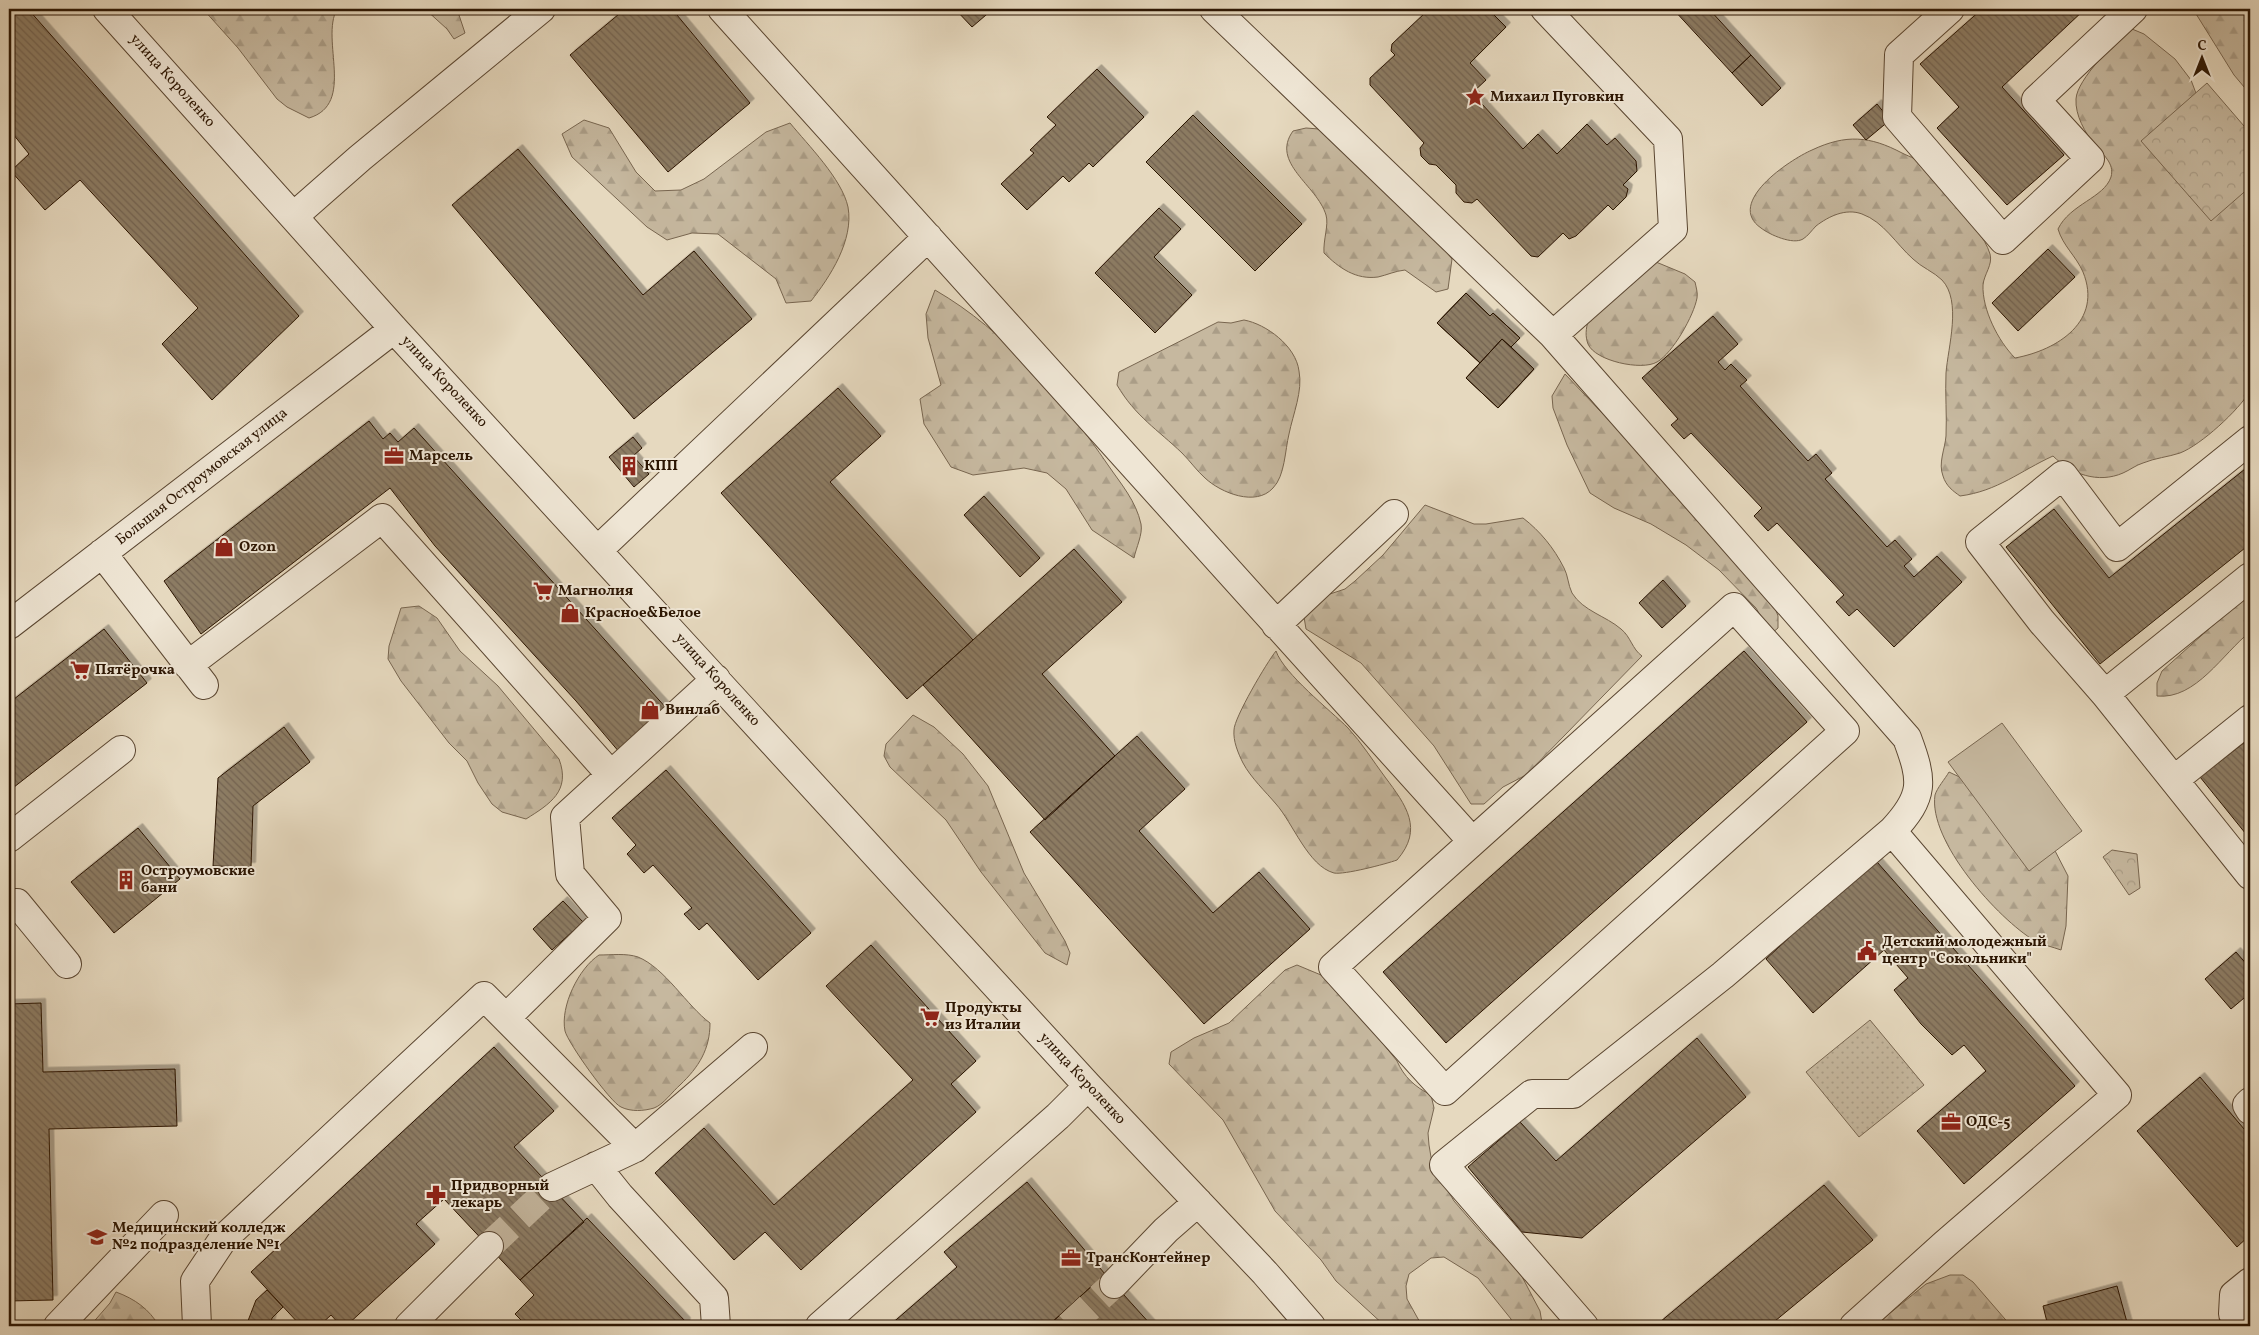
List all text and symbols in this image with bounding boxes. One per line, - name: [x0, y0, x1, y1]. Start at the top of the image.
- street label: улица Короленко: [124, 30, 220, 132]
- north arrow: [2176, 32, 2226, 82]
- text: С: [2197, 37, 2207, 56]
- place icon: Михаил Пуговкин: [1464, 86, 1486, 108]
- place label: Михаил Пуговкин: [1490, 87, 1624, 108]
- street label: улица Короленко: [396, 331, 492, 433]
- street label: Большая Остроумовская улица: [112, 403, 292, 551]
- office icon: Марсель: [383, 445, 405, 467]
- place label: Марсель: [409, 446, 473, 467]
- building icon: КПП: [618, 455, 640, 477]
- place label: КПП: [644, 456, 678, 477]
- shop icon: Ozon: [213, 536, 235, 558]
- place label: Ozon: [239, 537, 276, 558]
- supermarket icon: Магнолия: [532, 580, 554, 602]
- place label: Магнолия: [558, 581, 634, 602]
- shop icon: Красное&Белое: [559, 602, 581, 624]
- place label: Красное&Белое: [585, 603, 701, 624]
- street label: улица Короленко: [669, 629, 765, 731]
- supermarket icon: Пятёрочка: [69, 659, 91, 681]
- place label: Пятёрочка: [95, 660, 175, 681]
- shop icon: Винлаб: [639, 699, 661, 721]
- place label: Винлаб: [665, 700, 720, 721]
- place label: Остроумовские бани: [141, 861, 255, 899]
- building icon: Остроумовские бани: [115, 869, 137, 891]
- place label: Детский молодежный центр "Сокольники": [1882, 932, 2047, 970]
- public building icon: Детский молодежный центр "Сокольники": [1856, 940, 1878, 962]
- place label: Продукты из Италии: [945, 998, 1022, 1036]
- supermarket icon: Продукты из Италии: [919, 1006, 941, 1028]
- street label: улица Короленко: [1034, 1028, 1130, 1130]
- office icon: ОДС-5: [1940, 1111, 1962, 1133]
- place label: ОДС-5: [1966, 1112, 2010, 1133]
- place label: Придворный лекарь: [451, 1176, 550, 1214]
- pharmacy icon: Придворный лекарь: [425, 1184, 447, 1206]
- place label: Медицинский колледж №2 подразделение №1: [112, 1218, 286, 1256]
- school or university icon: Медицинский колледж №2 подразделение №1: [86, 1226, 108, 1248]
- office icon: ТрансКонтейнер: [1060, 1247, 1082, 1269]
- place label: ТрансКонтейнер: [1086, 1248, 1210, 1269]

